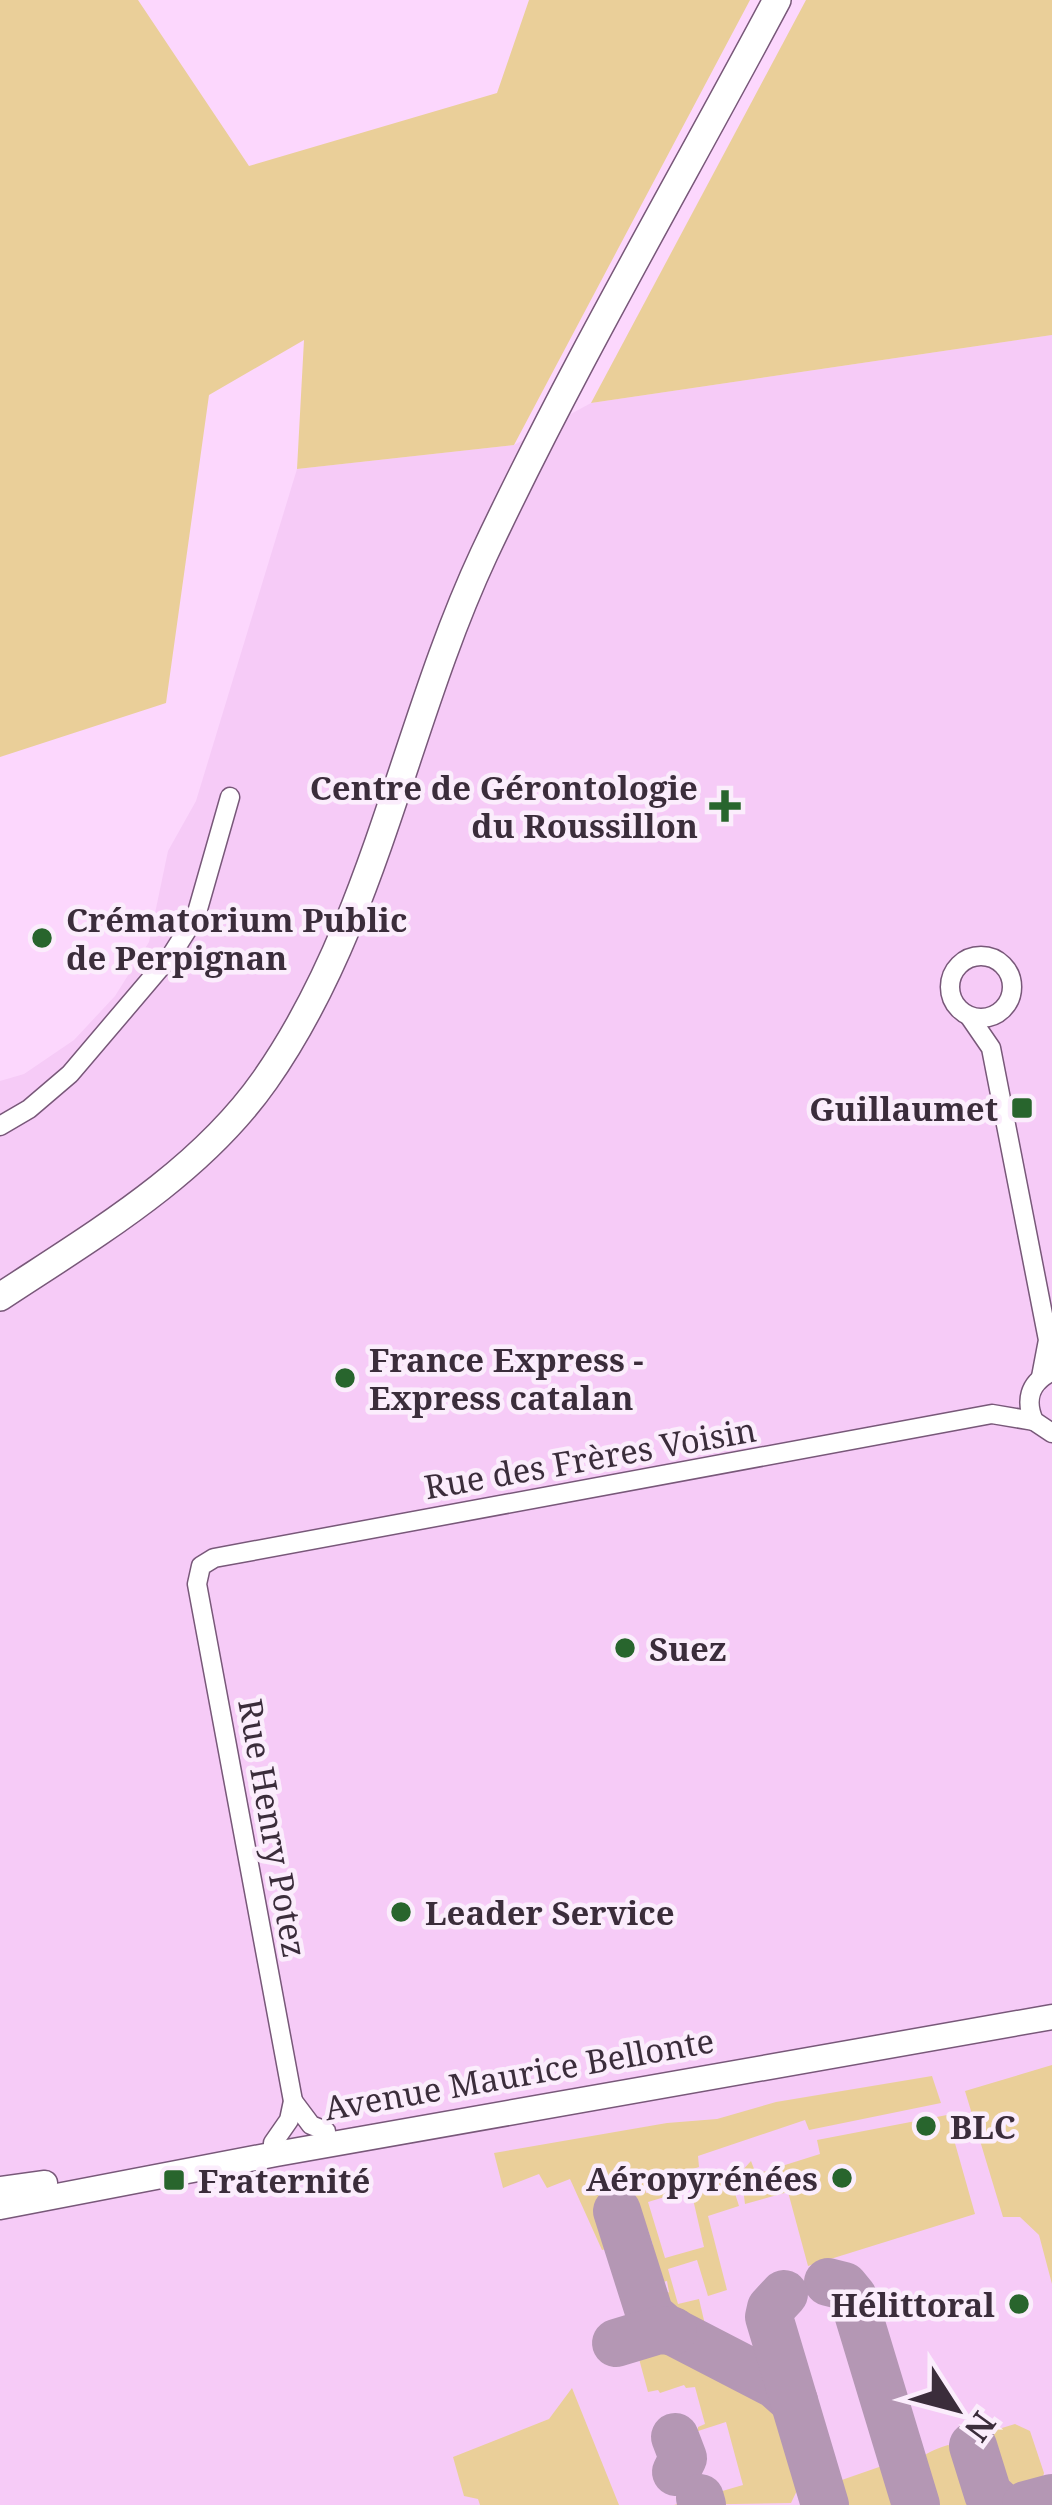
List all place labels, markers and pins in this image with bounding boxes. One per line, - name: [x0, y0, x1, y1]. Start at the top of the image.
- place label: Centre de Gérontologie du Roussillon: [310, 765, 698, 848]
- marker: Centre de Gérontologie du Roussillon: [709, 790, 741, 822]
- place label: Crématorium Public de Perpignan: [66, 897, 407, 980]
- marker: Crématorium Public de Perpignan: [29, 925, 55, 951]
- place label: Guillaumet: [809, 1086, 998, 1131]
- marker: Guillaumet: [1009, 1095, 1035, 1121]
- place label: France Express - Express catalan: [369, 1337, 644, 1420]
- marker: France Express - Express catalan: [332, 1365, 358, 1391]
- place label: Suez: [649, 1626, 726, 1671]
- marker: Suez: [612, 1635, 638, 1661]
- place label: Leader Service: [425, 1890, 675, 1935]
- marker: Leader Service: [388, 1899, 414, 1925]
- place label: BLC: [950, 2104, 1016, 2149]
- marker: BLC: [913, 2113, 939, 2139]
- place label: Aéropyrénées: [586, 2156, 818, 2201]
- place label: Fraternité: [198, 2158, 370, 2203]
- marker: Aéropyrénées: [829, 2165, 855, 2191]
- marker: Fraternité: [161, 2167, 187, 2193]
- place label: Hélittoral: [831, 2282, 995, 2327]
- marker: Hélittoral: [1006, 2291, 1032, 2317]

